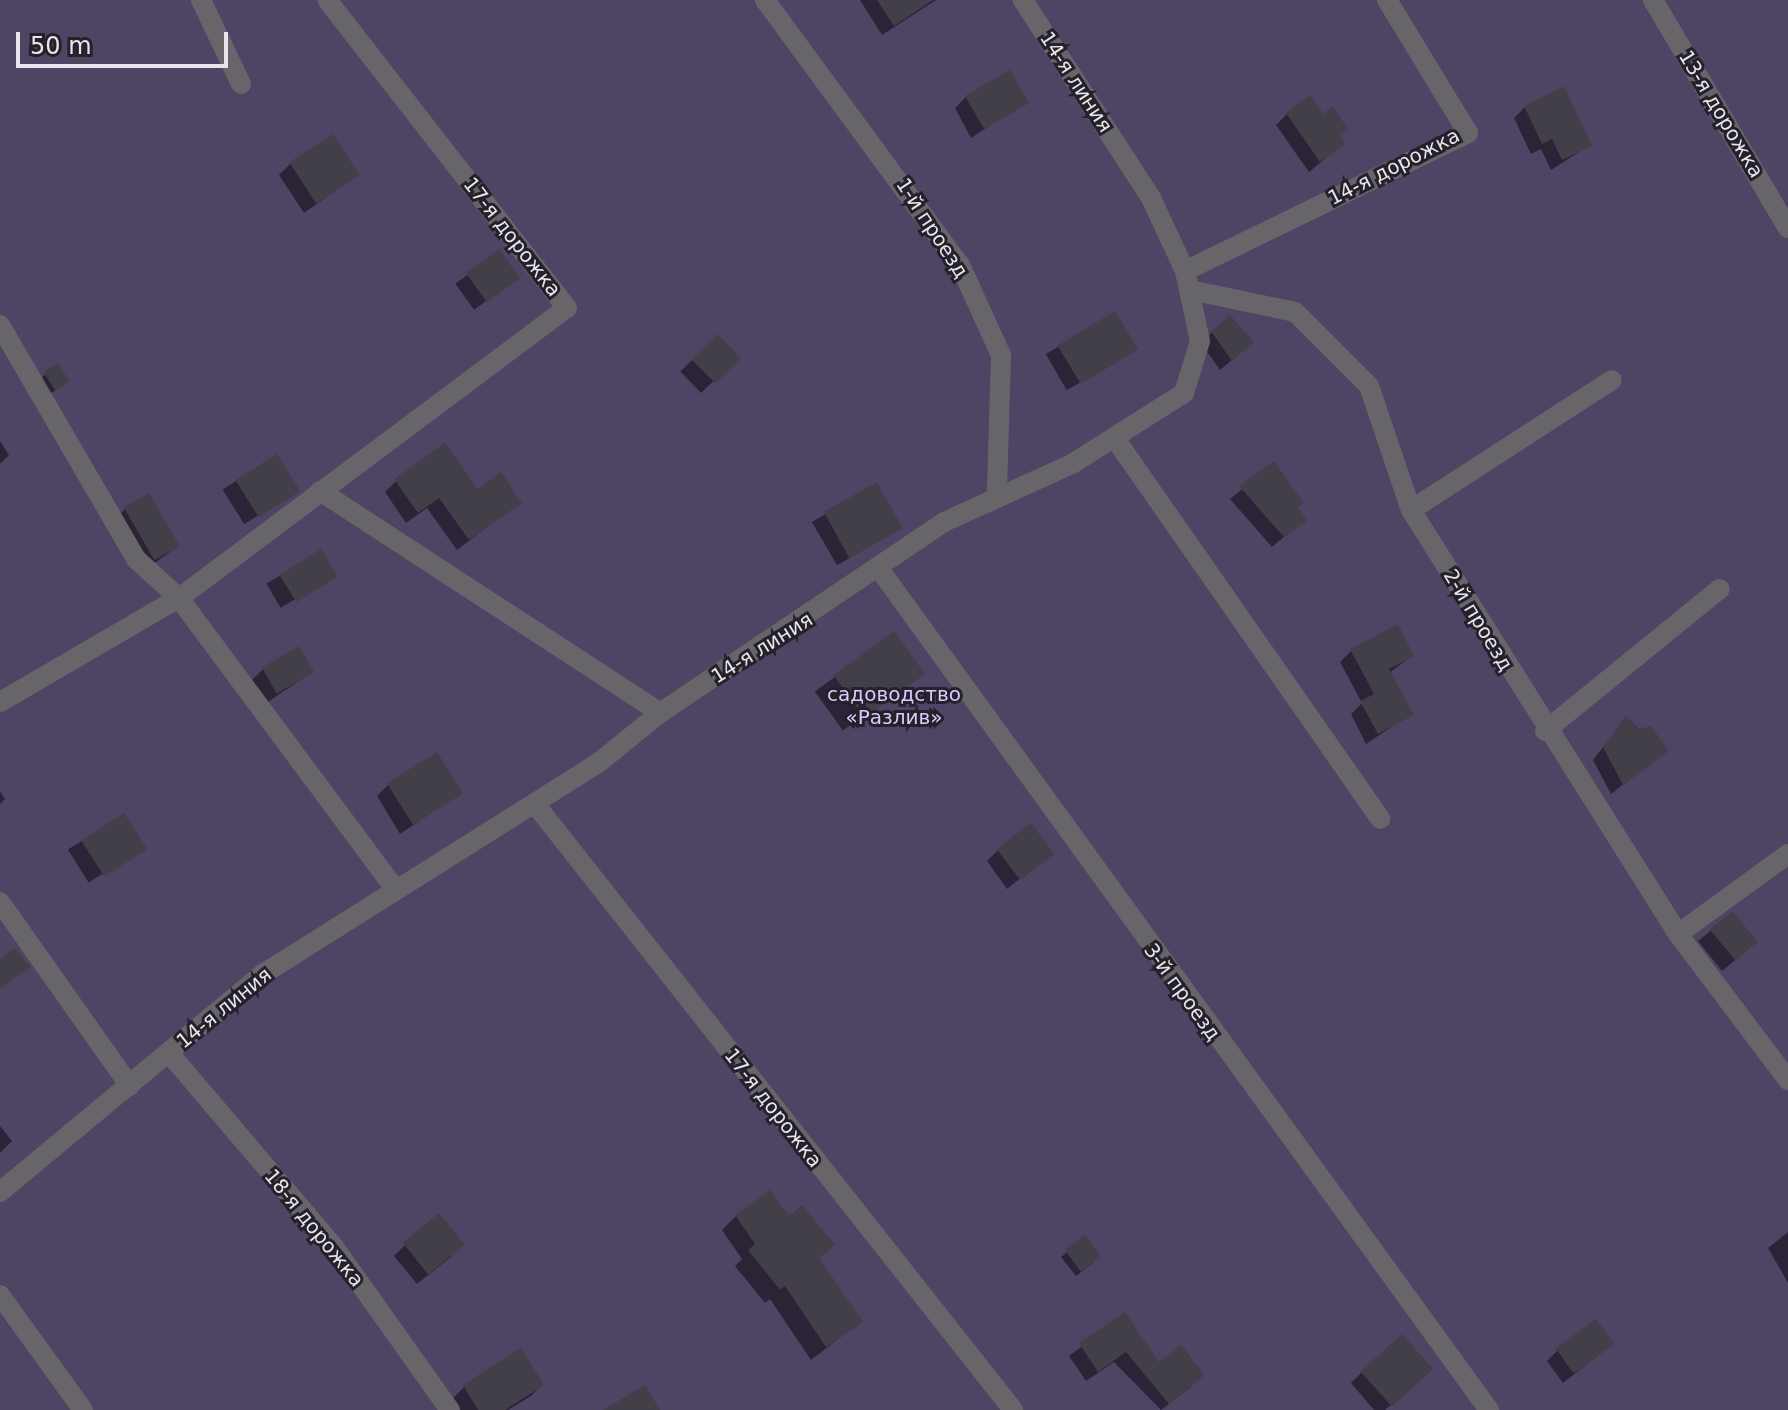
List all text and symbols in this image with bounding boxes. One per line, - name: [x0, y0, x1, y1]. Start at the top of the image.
- scale bar: [20, 16, 232, 66]
- street label: 14-я линия: [1035, 27, 1117, 137]
- text: 50 m: [30, 32, 92, 60]
- street label: 13-я дорожка: [1674, 46, 1768, 182]
- street label: 14-я дорожка: [1324, 124, 1464, 210]
- street label: 17-я дорожка: [458, 173, 566, 301]
- street label: 1-й проезд: [891, 174, 973, 282]
- street label: 2-й проезд: [1438, 565, 1518, 675]
- street label: 14-я линия: [707, 607, 817, 689]
- park label: садоводство «Разлив»: [827, 682, 961, 729]
- street label: 3-й проезд: [1139, 939, 1225, 1045]
- street label: 14-я линия: [172, 963, 276, 1053]
- street label: 17-я дорожка: [719, 1044, 827, 1172]
- street label: 18-я дорожка: [259, 1164, 369, 1292]

